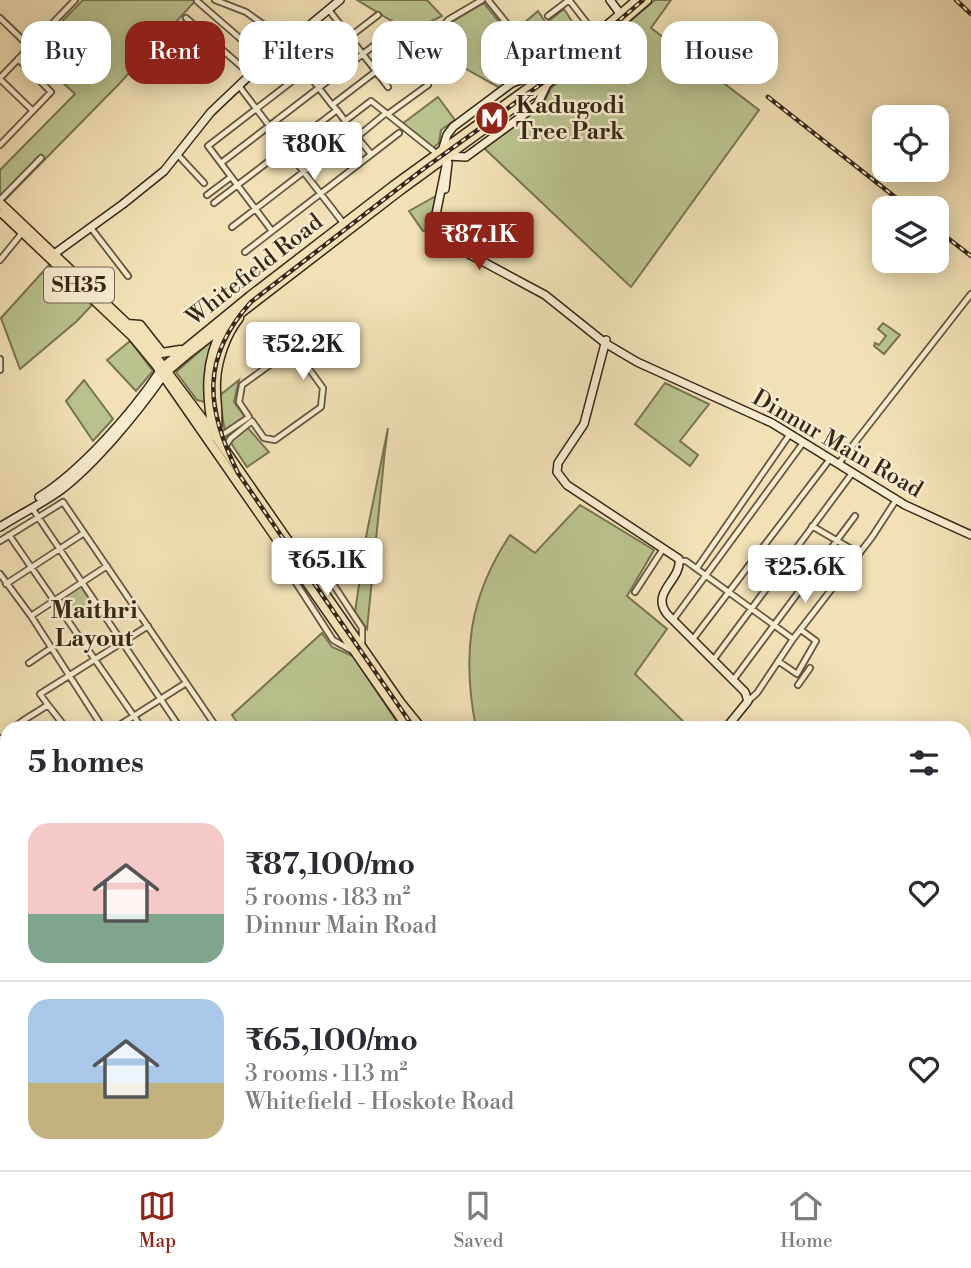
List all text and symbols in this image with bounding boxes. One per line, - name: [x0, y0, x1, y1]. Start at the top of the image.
- chip: Buy: [21, 21, 111, 84]
- chip: Rent: [125, 21, 225, 84]
- chip: Filters: [239, 21, 358, 84]
- chip: New: [372, 21, 467, 84]
- chip: Apartment: [481, 21, 647, 84]
- chip: House: [661, 21, 778, 84]
- place label: Kadugodi Tree Park: [516, 92, 625, 146]
- metro station icon: Kadugodi Tree Park: [473, 99, 511, 137]
- map controls: [872, 105, 949, 273]
- button: locate: [872, 105, 949, 182]
- pin: ₹80K: [273, 122, 355, 182]
- text: ₹80K: [282, 131, 346, 159]
- button: layers: [872, 196, 949, 273]
- street label: Whitefield Road: [180, 208, 328, 332]
- pin: ₹87.1K: [422, 212, 536, 272]
- text: ₹87.1K: [441, 221, 517, 249]
- road number: SH35: [44, 268, 114, 302]
- pin: ₹52.2K: [246, 322, 360, 382]
- text: ₹52.2K: [262, 331, 344, 359]
- street label: Dinnur Main Road: [747, 384, 928, 504]
- pin: ₹65.1K: [270, 538, 384, 598]
- pin: ₹25.6K: [748, 546, 862, 605]
- text: ₹65.1K: [288, 547, 366, 575]
- text: ₹25.6K: [764, 554, 846, 582]
- district label: Maithri Layout: [50, 596, 138, 654]
- text: 5 homes: [28, 744, 144, 782]
- icon: filters: [905, 744, 943, 782]
- text: ₹87,100/mo: [245, 846, 415, 884]
- icon: home: [84, 851, 168, 935]
- icon: heart: [905, 874, 943, 912]
- text: 5 rooms · 183 m²: [245, 884, 411, 912]
- text: Dinnur Main Road: [245, 912, 437, 940]
- text: ₹65,100/mo: [245, 1022, 418, 1060]
- icon: home: [84, 1027, 168, 1111]
- icon: heart: [905, 1050, 943, 1088]
- text: 3 rooms · 113 m²: [245, 1060, 408, 1088]
- text: Whitefield - Hoskote Road: [245, 1088, 514, 1116]
- tab: Map: [138, 1187, 176, 1253]
- tab: Saved: [453, 1187, 503, 1253]
- tab: Home: [780, 1187, 832, 1253]

